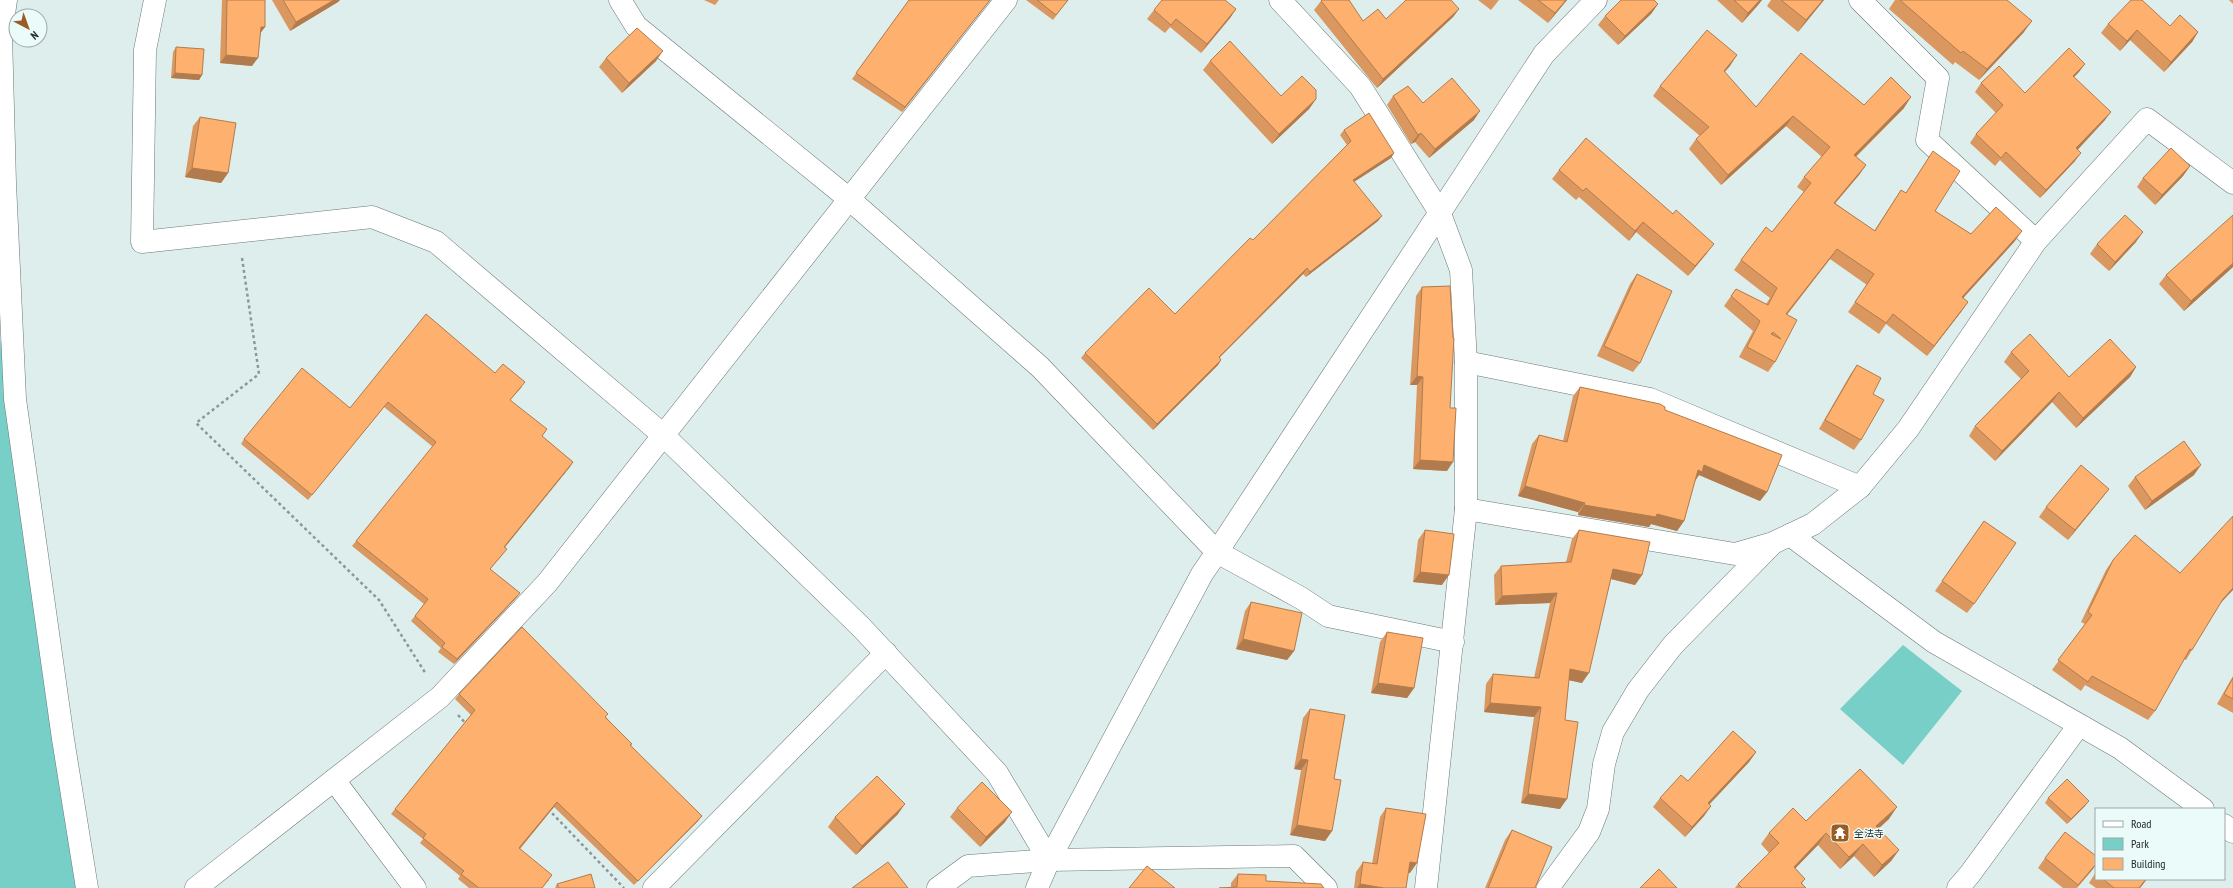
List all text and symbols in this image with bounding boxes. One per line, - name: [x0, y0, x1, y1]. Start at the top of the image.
- north arrow: [8, 8, 48, 48]
- text: N: [28, 28, 41, 43]
- legend: [2095, 808, 2225, 880]
- text: Road: [2131, 816, 2151, 831]
- temple icon: 全法寺: [1829, 822, 1851, 844]
- place label: 全法寺: [1854, 827, 1884, 840]
- text: Park: [2131, 836, 2149, 851]
- text: Building: [2131, 856, 2166, 871]

